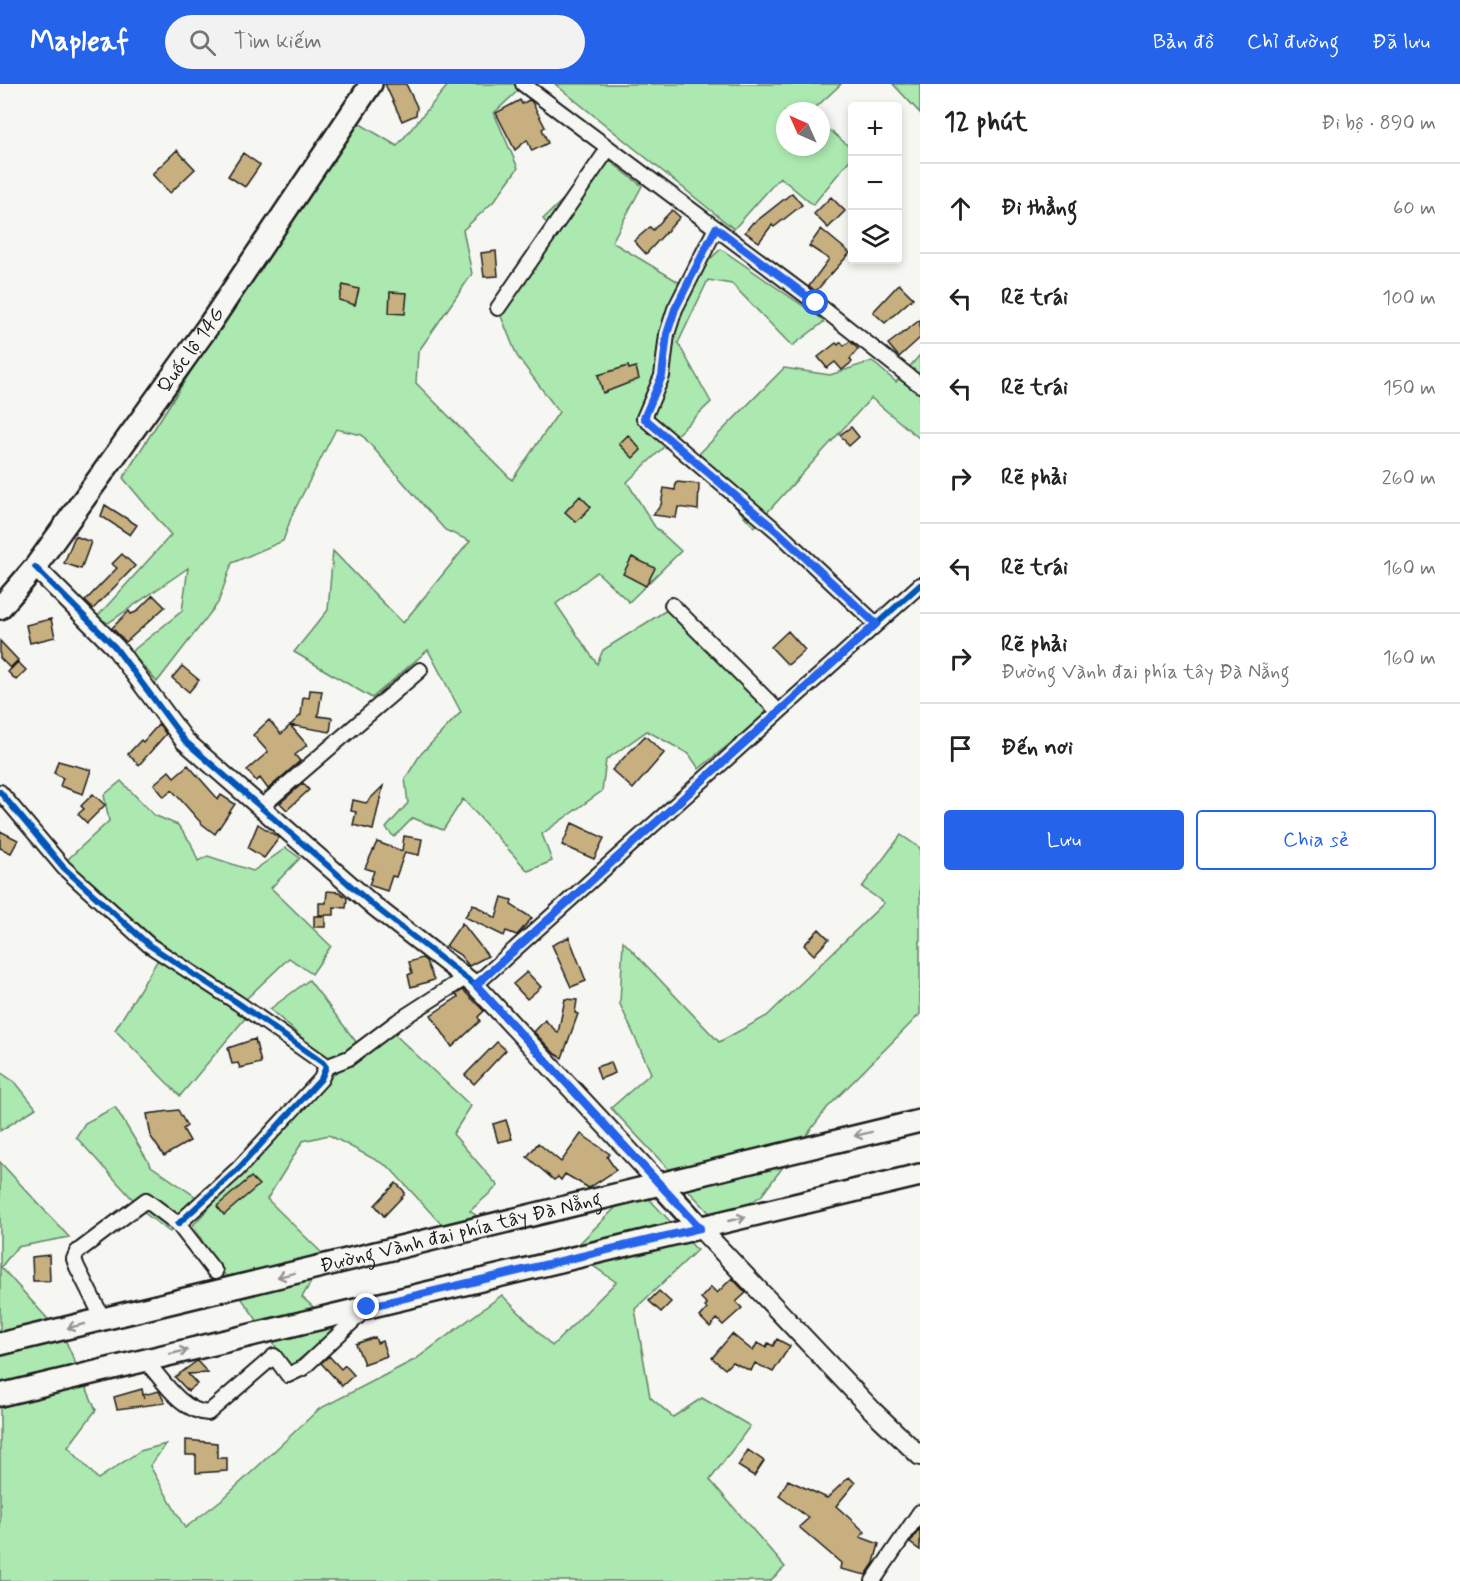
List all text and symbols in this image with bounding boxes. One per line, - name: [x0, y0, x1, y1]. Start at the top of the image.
- search box: [165, 15, 585, 69]
- text: Mapleaf: [30, 24, 129, 61]
- icon: search: [186, 26, 219, 59]
- text: Tìm kiếm: [234, 28, 322, 56]
- text: Bản đồ: [1153, 28, 1214, 56]
- text: Chỉ đường: [1247, 28, 1339, 56]
- text: Đã lưu: [1372, 28, 1430, 56]
- north arrow: [776, 102, 830, 156]
- map controls: [848, 102, 902, 264]
- button: +: [848, 102, 902, 156]
- text: 12 phút: [944, 106, 1027, 140]
- text: Đi bộ · 890 m: [1321, 110, 1436, 137]
- button: −: [848, 156, 902, 210]
- icon: ahead: [944, 192, 977, 225]
- text: Đi thẳng: [1001, 194, 1077, 222]
- text: 60 m: [1393, 195, 1436, 222]
- button: layers: [848, 210, 902, 264]
- icon: left: [944, 282, 977, 315]
- text: Rẽ trái: [1001, 284, 1068, 312]
- text: 100 m: [1382, 285, 1436, 312]
- route start: [802, 289, 828, 315]
- street label: Quốc lộ 14G: [151, 302, 231, 399]
- icon: left: [944, 372, 977, 405]
- text: Rẽ trái: [1001, 374, 1068, 402]
- text: 150 m: [1383, 375, 1436, 402]
- icon: right: [944, 462, 977, 495]
- text: Rẽ phải: [1001, 464, 1067, 492]
- text: 260 m: [1382, 465, 1436, 492]
- icon: left: [944, 552, 977, 585]
- text: Rẽ trái: [1001, 554, 1068, 582]
- text: 160 m: [1383, 555, 1436, 582]
- text: Rẽ phải: [1001, 631, 1067, 659]
- icon: right: [944, 642, 977, 675]
- text: 160 m: [1383, 645, 1436, 672]
- text: Đường Vành đai phía tây Đà Nẵng: [1001, 659, 1290, 686]
- icon: arrive: [944, 732, 977, 765]
- text: Đến nơi: [1001, 734, 1073, 762]
- button: Lưu: [944, 810, 1184, 870]
- button: Chia sẻ: [1196, 810, 1436, 870]
- one-way arrow: [854, 1129, 873, 1141]
- street label: Đường Vành đai phía tây Đà Nẵng: [317, 1185, 605, 1279]
- one-way arrow: [727, 1213, 746, 1224]
- one-way arrow: [277, 1269, 296, 1281]
- route end: [353, 1293, 379, 1319]
- one-way arrow: [67, 1320, 86, 1332]
- one-way arrow: [170, 1345, 189, 1357]

